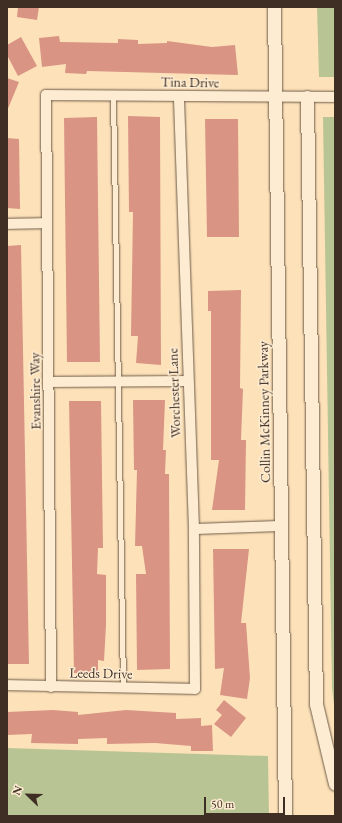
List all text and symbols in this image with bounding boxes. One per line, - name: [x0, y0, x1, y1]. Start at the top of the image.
- street label: Tina Drive: [161, 73, 219, 91]
- street label: Collin McKinney Parkway: [254, 341, 274, 483]
- street label: Worchester Lane: [164, 348, 184, 438]
- street label: Evanshire Way: [26, 352, 44, 430]
- street label: Leeds Drive: [69, 664, 133, 682]
- north arrow: [8, 775, 48, 815]
- text: N: [9, 783, 25, 797]
- scale bar: [206, 789, 287, 815]
- text: 50 m: [211, 796, 234, 812]

